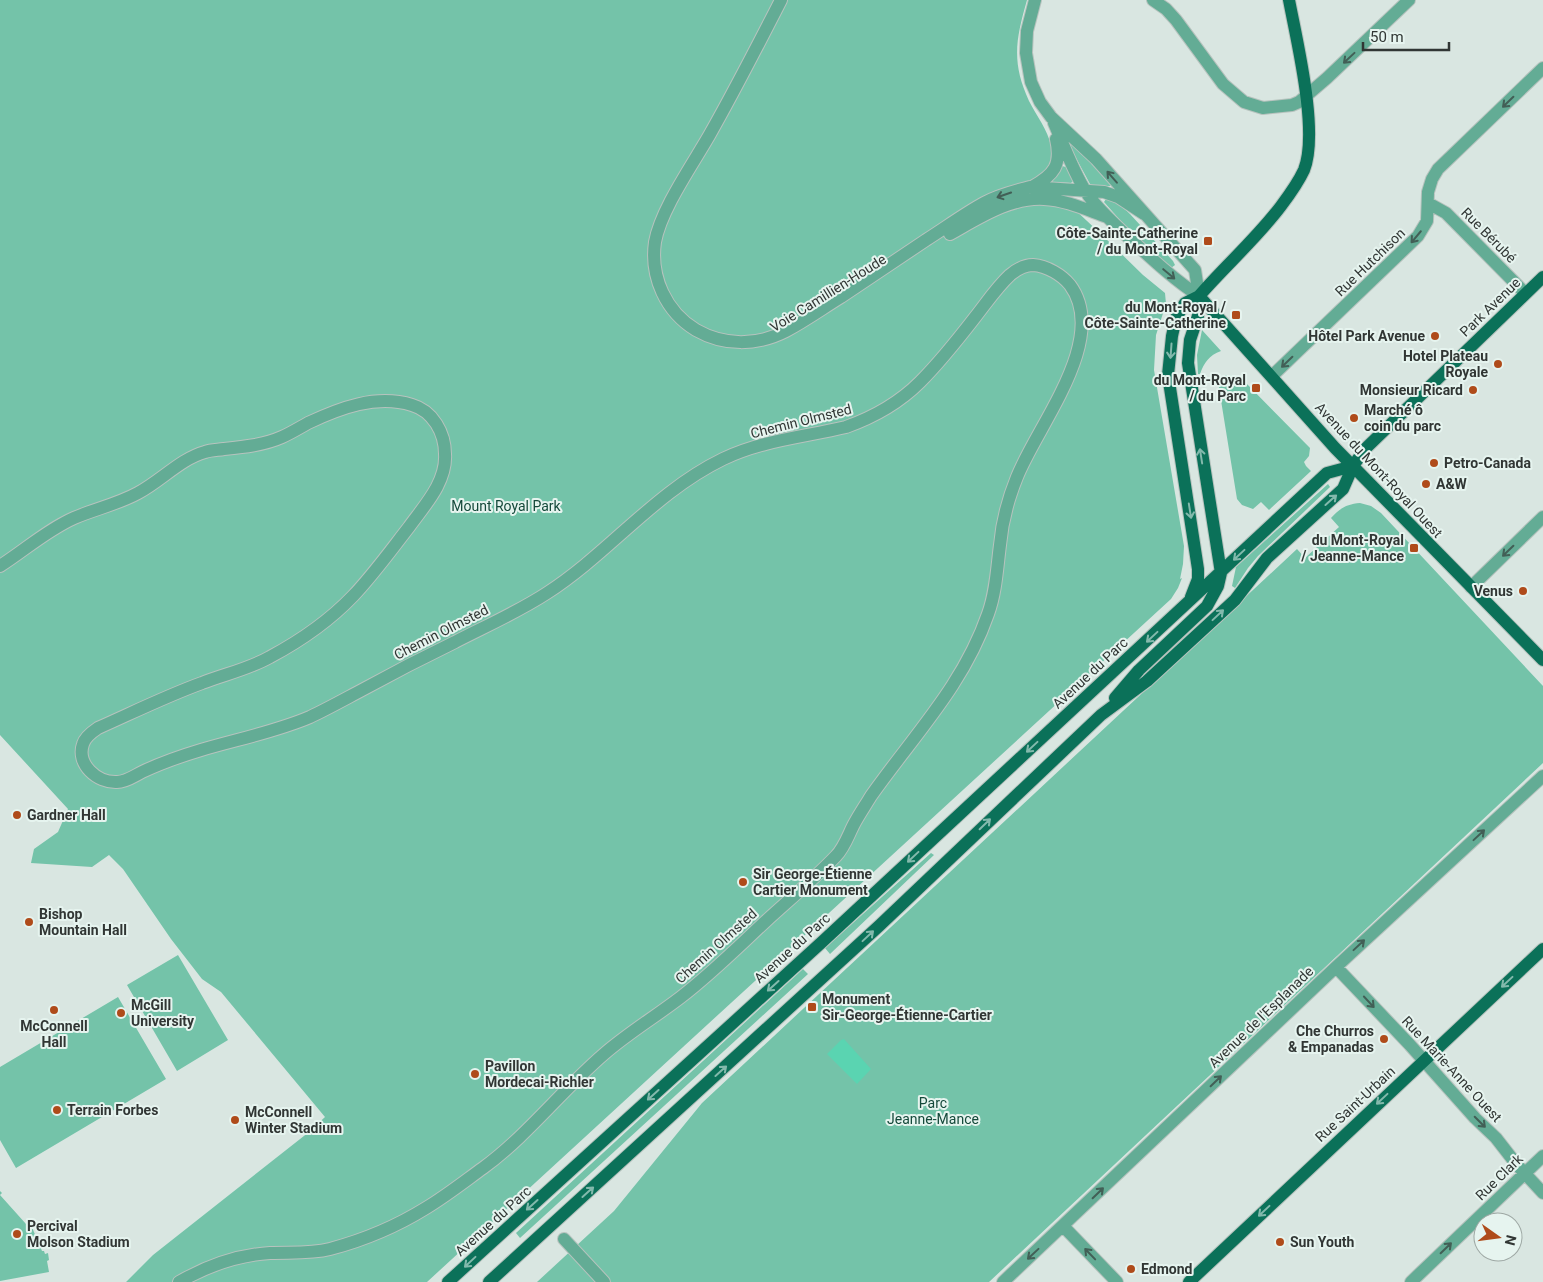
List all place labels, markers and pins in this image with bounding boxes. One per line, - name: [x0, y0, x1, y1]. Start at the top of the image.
- place label: Côte-Sainte-Catherine / du Mont-Royal: [1057, 225, 1198, 257]
- marker: Côte-Sainte-Catherine / du Mont-Royal: [1202, 235, 1214, 247]
- place label: du Mont-Royal / Côte-Sainte-Catherine: [1085, 299, 1227, 331]
- marker: du Mont-Royal / Côte-Sainte-Catherine: [1230, 309, 1242, 321]
- place label: Hôtel Park Avenue: [1308, 328, 1425, 344]
- marker: Hôtel Park Avenue: [1429, 330, 1441, 342]
- place label: Hotel Plateau Royale: [1403, 348, 1488, 380]
- marker: Hotel Plateau Royale: [1492, 358, 1504, 370]
- place label: du Mont-Royal / du Parc: [1154, 372, 1246, 404]
- marker: du Mont-Royal / du Parc: [1250, 382, 1262, 394]
- place label: Monsieur Ricard: [1360, 382, 1463, 398]
- marker: Monsieur Ricard: [1467, 384, 1479, 396]
- place label: Marché ô coin du parc: [1364, 402, 1441, 434]
- marker: Marché ô coin du parc: [1348, 412, 1360, 424]
- place label: Petro-Canada: [1444, 455, 1531, 471]
- marker: Petro-Canada: [1428, 457, 1440, 469]
- place label: A&W: [1436, 476, 1468, 492]
- marker: A&W: [1420, 478, 1432, 490]
- place label: du Mont-Royal / Jeanne-Mance: [1300, 532, 1404, 564]
- marker: du Mont-Royal / Jeanne-Mance: [1408, 542, 1420, 554]
- place label: Venus: [1474, 583, 1513, 599]
- marker: Venus: [1517, 585, 1529, 597]
- place label: Gardner Hall: [27, 807, 106, 823]
- marker: Gardner Hall: [11, 809, 23, 821]
- place label: Sir George-Étienne Cartier Monument: [753, 865, 873, 898]
- marker: Sir George-Étienne Cartier Monument: [737, 876, 749, 888]
- place label: Bishop Mountain Hall: [39, 906, 127, 938]
- marker: Bishop Mountain Hall: [23, 916, 35, 928]
- place label: Monument Sir-George-Étienne-Cartier: [822, 991, 992, 1023]
- place label: McGill University: [131, 997, 195, 1029]
- marker: Monument Sir-George-Étienne-Cartier: [806, 1001, 818, 1013]
- marker: McConnell Hall: [48, 1004, 60, 1016]
- marker: McGill University: [115, 1007, 127, 1019]
- place label: McConnell Hall: [20, 1018, 88, 1050]
- place label: Che Churros & Empanadas: [1288, 1023, 1374, 1055]
- marker: Che Churros & Empanadas: [1378, 1033, 1390, 1045]
- place label: Pavillon Mordecai-Richler: [485, 1058, 594, 1090]
- marker: Pavillon Mordecai-Richler: [469, 1068, 481, 1080]
- place label: Terrain Forbes: [67, 1102, 158, 1118]
- marker: Terrain Forbes: [51, 1104, 63, 1116]
- place label: McConnell Winter Stadium: [245, 1104, 342, 1136]
- marker: McConnell Winter Stadium: [229, 1114, 241, 1126]
- place label: Percival Molson Stadium: [27, 1218, 130, 1250]
- marker: Percival Molson Stadium: [11, 1228, 23, 1240]
- place label: Sun Youth: [1290, 1234, 1354, 1250]
- marker: Sun Youth: [1274, 1236, 1286, 1248]
- place label: Edmond: [1141, 1261, 1193, 1277]
- marker: Edmond: [1125, 1263, 1137, 1275]

